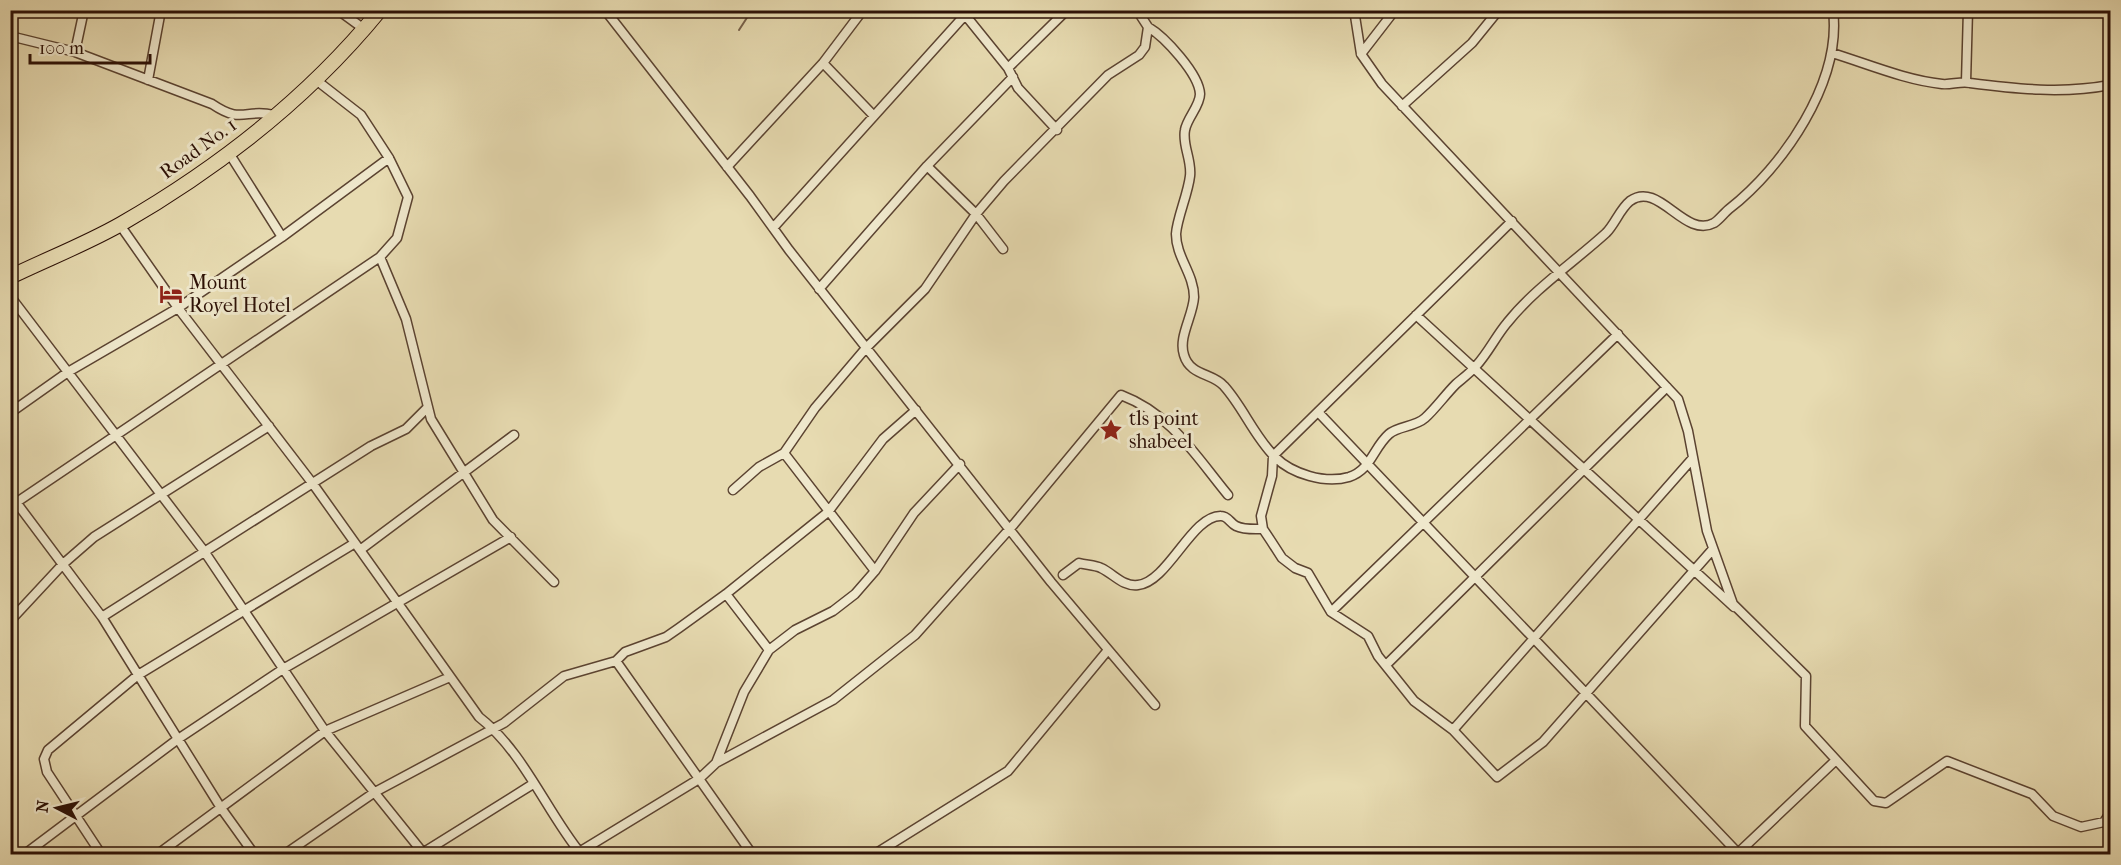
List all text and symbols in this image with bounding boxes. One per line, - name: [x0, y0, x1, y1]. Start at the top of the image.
- scale bar: [30, 27, 150, 65]
- text: 100 m: [39, 38, 84, 59]
- street label: Road No. 1: [156, 113, 241, 184]
- place label: Mount Royel Hotel: [189, 271, 291, 317]
- hotel icon: Mount Royel Hotel: [158, 281, 184, 307]
- place label: tls point shabeel: [1129, 407, 1199, 453]
- place icon: tls point shabeel: [1098, 417, 1124, 443]
- north arrow: [27, 778, 87, 838]
- text: N: [32, 798, 53, 813]

